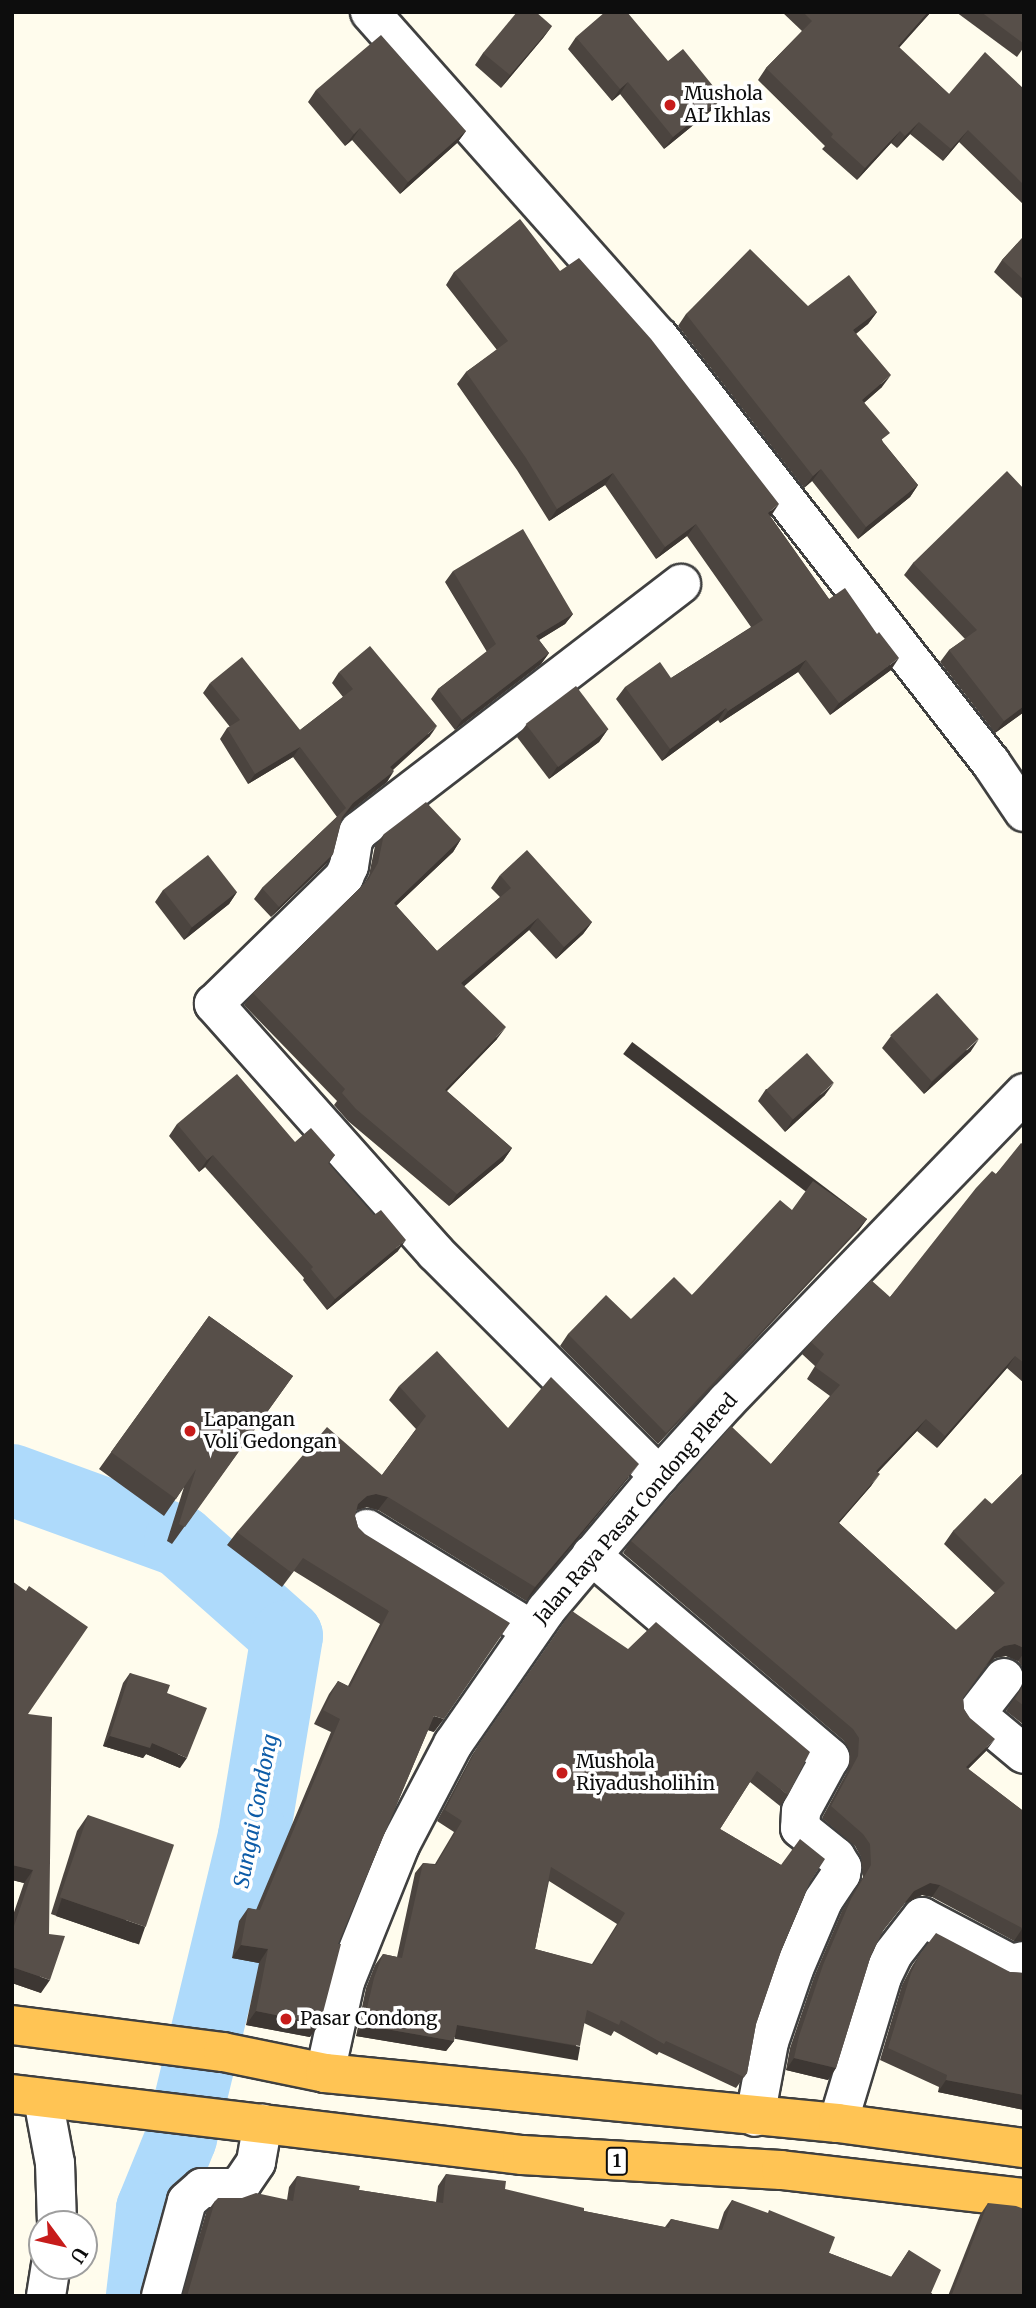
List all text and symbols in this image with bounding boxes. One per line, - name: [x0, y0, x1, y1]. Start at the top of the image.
- place label: Mushola AL Ikhlas: [684, 83, 771, 127]
- marker: Mushola AL Ikhlas: [662, 97, 678, 113]
- street label: Jalan Raya Pasar Condong Plered: [530, 1389, 742, 1629]
- place label: Lapangan Voli Gedongan: [204, 1409, 337, 1453]
- marker: Lapangan Voli Gedongan: [182, 1423, 198, 1439]
- water label: Sungai Condong: [229, 1732, 283, 1890]
- place label: Mushola Riyadusholihin: [576, 1751, 715, 1795]
- marker: Mushola Riyadusholihin: [554, 1765, 570, 1781]
- place label: Pasar Condong: [300, 2008, 437, 2030]
- marker: Pasar Condong: [278, 2011, 294, 2027]
- road number: 1: [605, 2146, 629, 2176]
- north arrow: [28, 2210, 98, 2280]
- text: U: [65, 2243, 93, 2268]

